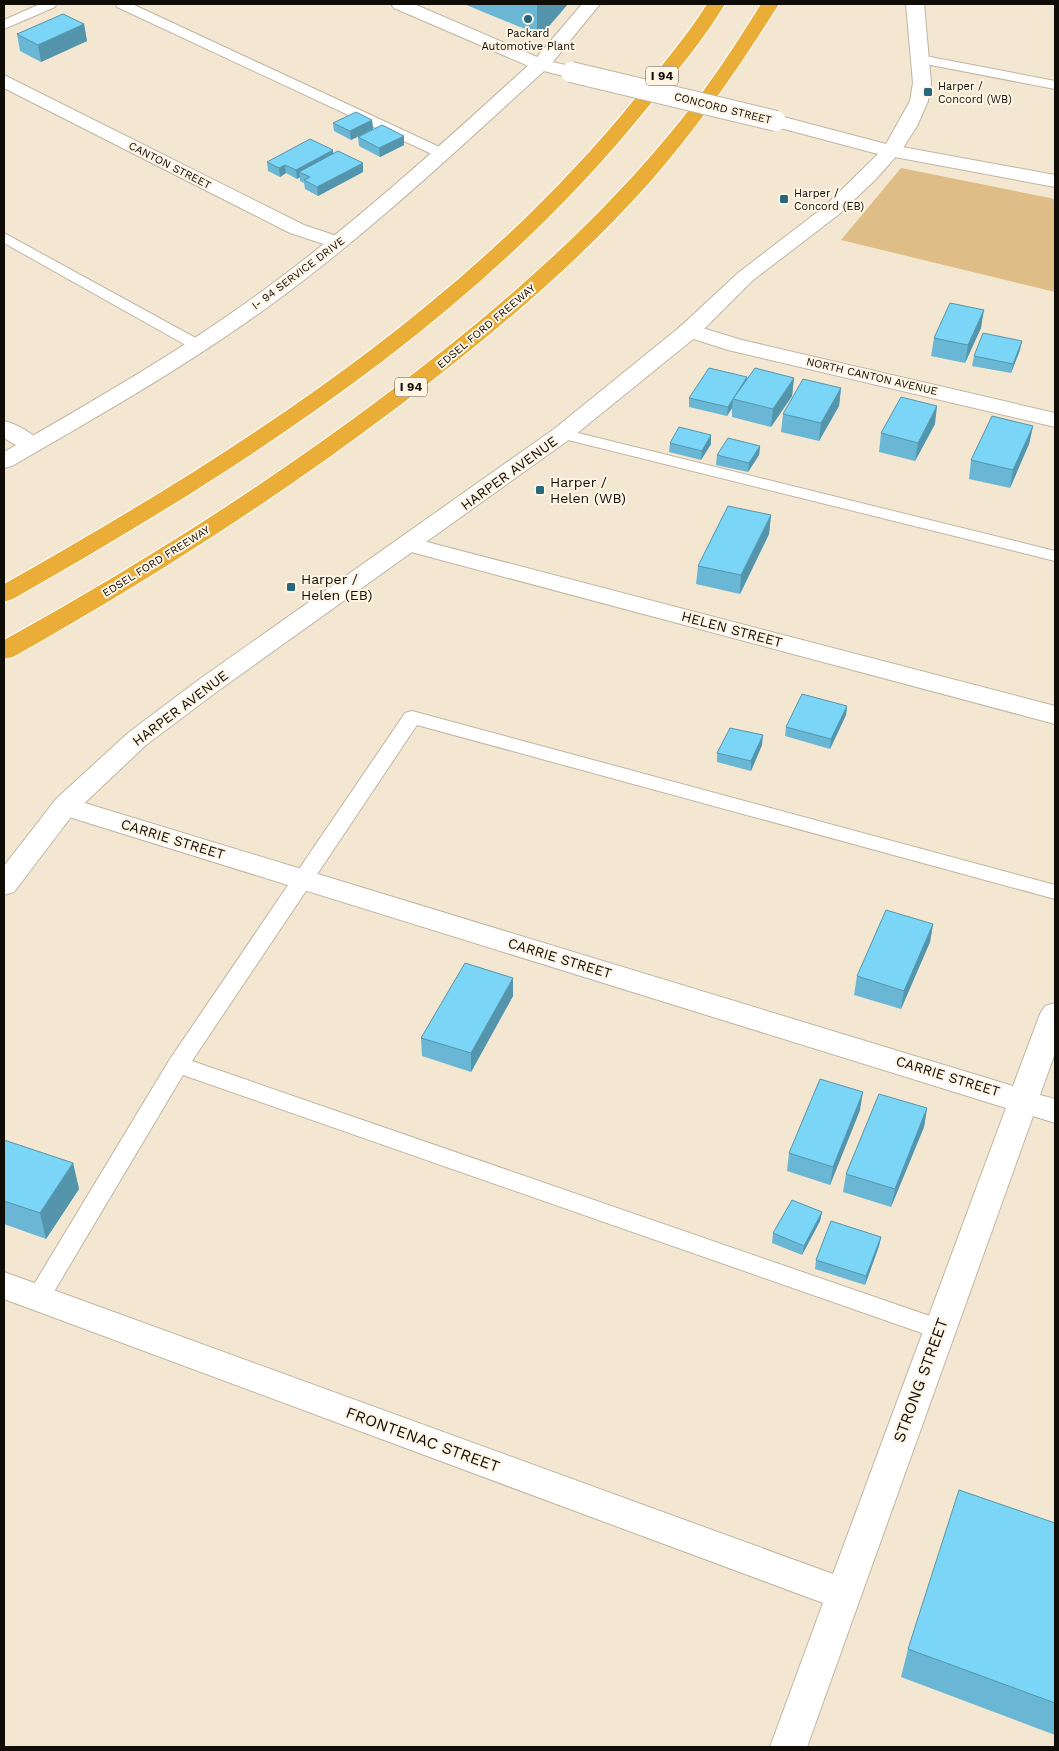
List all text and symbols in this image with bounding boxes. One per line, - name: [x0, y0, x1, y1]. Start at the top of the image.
- marker: Packard Automotive Plant: [522, 13, 534, 25]
- place label: Packard Automotive Plant: [481, 27, 575, 53]
- road number: I 94: [646, 66, 678, 85]
- place label: Harper / Concord (WB): [938, 80, 1012, 106]
- marker: Harper / Concord (WB): [922, 86, 934, 98]
- street label: CONCORD STREET: [673, 90, 773, 127]
- street label: CANTON STREET: [126, 139, 213, 192]
- place label: Harper / Concord (EB): [794, 187, 864, 213]
- marker: Harper / Concord (EB): [778, 193, 790, 205]
- street label: I- 94 SERVICE DRIVE: [249, 234, 347, 312]
- street label: EDSEL FORD FREEWAY: [435, 281, 538, 371]
- street label: NORTH CANTON AVENUE: [805, 355, 939, 398]
- road number: I 94: [395, 378, 427, 397]
- street label: HARPER AVENUE: [458, 433, 560, 513]
- place label: Harper / Helen (WB): [550, 474, 626, 506]
- marker: Harper / Helen (WB): [534, 484, 546, 496]
- street label: EDSEL FORD FREEWAY: [100, 523, 213, 600]
- place label: Harper / Helen (EB): [301, 571, 372, 603]
- marker: Harper / Helen (EB): [285, 581, 297, 593]
- street label: HELEN STREET: [680, 608, 785, 650]
- street label: HARPER AVENUE: [129, 667, 231, 749]
- street label: CARRIE STREET: [119, 816, 227, 863]
- street label: CARRIE STREET: [506, 935, 614, 982]
- street label: CARRIE STREET: [894, 1053, 1002, 1100]
- street label: STRONG STREET: [889, 1315, 952, 1445]
- street label: FRONTENAC STREET: [343, 1403, 503, 1476]

